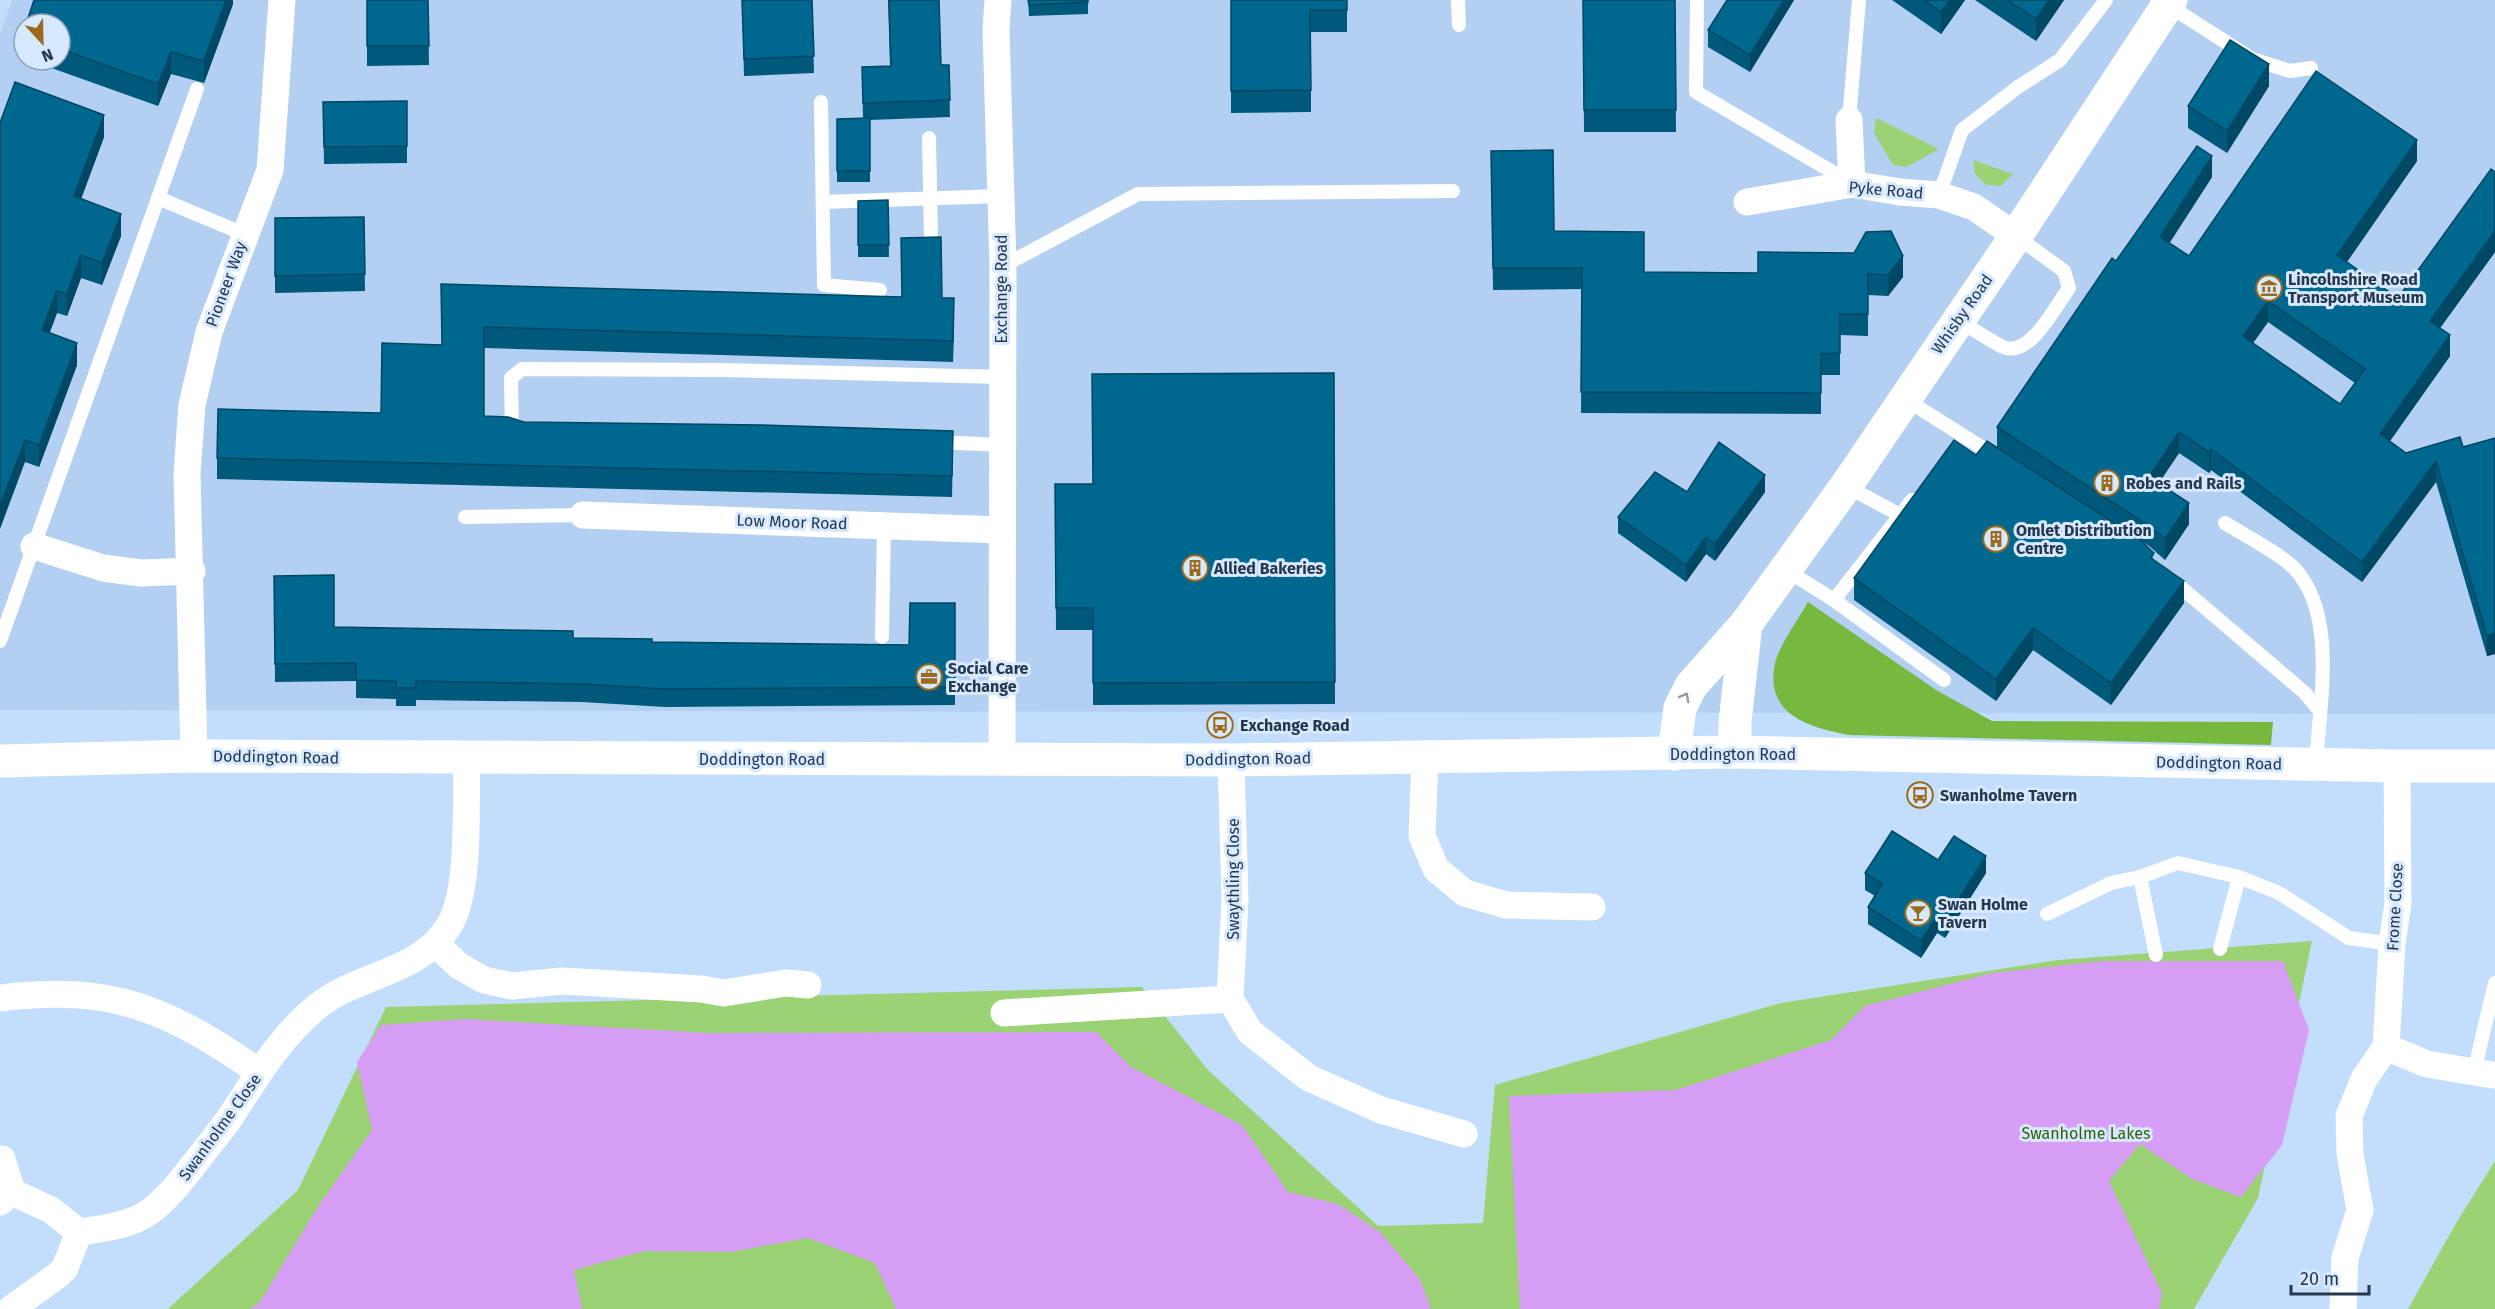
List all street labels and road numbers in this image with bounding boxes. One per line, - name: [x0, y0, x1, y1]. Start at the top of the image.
- street label: Pyke Road: [1848, 177, 1924, 203]
- street label: Exchange Road: [992, 234, 1011, 344]
- street label: Pioneer Way: [202, 239, 250, 329]
- street label: Whisby Road: [1928, 270, 1996, 358]
- street label: Low Moor Road: [736, 511, 848, 533]
- street label: Doddington Road: [1670, 745, 1796, 764]
- street label: Doddington Road: [213, 746, 339, 768]
- street label: Doddington Road: [1185, 748, 1311, 770]
- street label: Doddington Road: [699, 750, 825, 769]
- street label: Doddington Road: [2156, 752, 2282, 774]
- street label: Swaythling Close: [1224, 818, 1243, 940]
- street label: Frome Close: [2383, 863, 2407, 951]
- street label: Swanholme Close: [175, 1070, 265, 1184]

